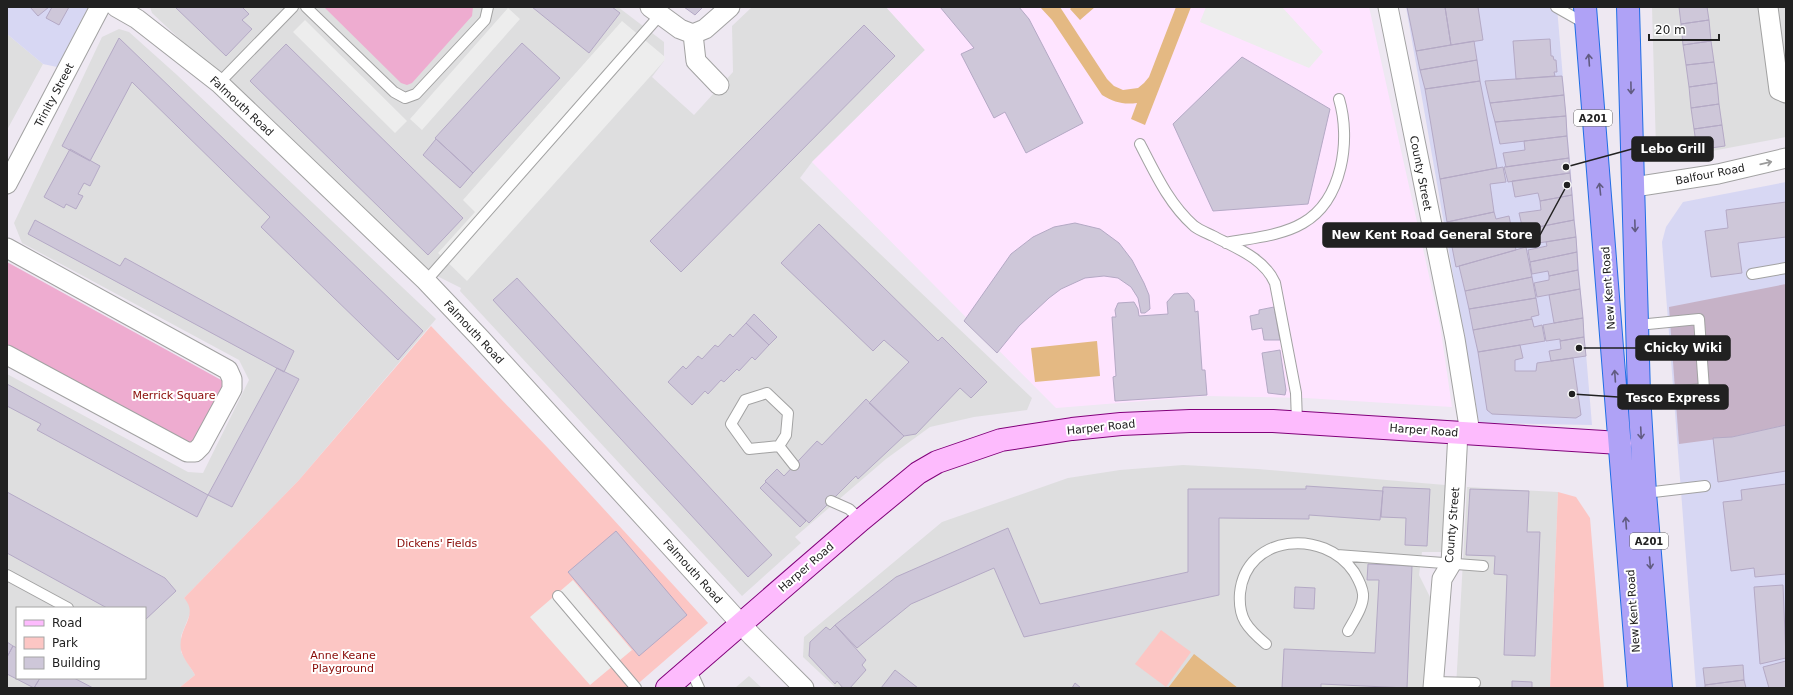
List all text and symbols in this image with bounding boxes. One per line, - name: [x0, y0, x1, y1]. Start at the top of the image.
- scale bar: [1649, 16, 1719, 42]
- text: 20 m: [1655, 23, 1686, 37]
- one-way arrow: [1585, 54, 1592, 67]
- street label: Trinity Street: [32, 60, 77, 130]
- street label: Falmouth Road: [207, 74, 276, 139]
- one-way arrow: [1627, 81, 1635, 94]
- road number: A201: [1574, 110, 1612, 126]
- street label: County Street: [1407, 134, 1434, 212]
- callout: Lebo Grill: [1632, 137, 1713, 161]
- text: Lebo Grill: [1641, 142, 1705, 156]
- one-way arrow: [1759, 158, 1772, 166]
- street label: Balfour Road: [1674, 161, 1746, 188]
- one-way arrow: [1596, 183, 1604, 196]
- one-way arrow: [1631, 219, 1638, 232]
- callout: New Kent Road General Store: [1323, 223, 1540, 247]
- text: New Kent Road General Store: [1331, 228, 1533, 242]
- street label: New Kent Road: [1599, 246, 1618, 330]
- street label: Falmouth Road: [441, 298, 506, 367]
- callout: Chicky Wiki: [1636, 336, 1730, 360]
- text: Chicky Wiki: [1644, 341, 1722, 355]
- one-way arrow: [1612, 370, 1619, 383]
- callout: Tesco Express: [1618, 385, 1728, 409]
- park label: Merrick Square: [133, 389, 216, 402]
- text: Tesco Express: [1626, 391, 1720, 405]
- street label: Harper Road: [1066, 417, 1136, 438]
- street label: Harper Road: [1389, 422, 1459, 439]
- one-way arrow: [1638, 426, 1645, 439]
- street label: County Street: [1443, 486, 1462, 564]
- one-way arrow: [1623, 517, 1630, 530]
- road number: A201: [1630, 533, 1668, 549]
- park label: Dickens' Fields: [397, 537, 478, 550]
- street label: Falmouth Road: [660, 537, 725, 606]
- street label: Harper Road: [776, 540, 837, 595]
- one-way arrow: [1647, 556, 1654, 569]
- street label: New Kent Road: [1624, 569, 1643, 653]
- legend: [16, 607, 146, 679]
- text: Road: [52, 616, 82, 630]
- text: Park: [52, 636, 78, 650]
- park label: Anne Keane Playground: [310, 649, 376, 675]
- text: Building: [52, 656, 101, 670]

